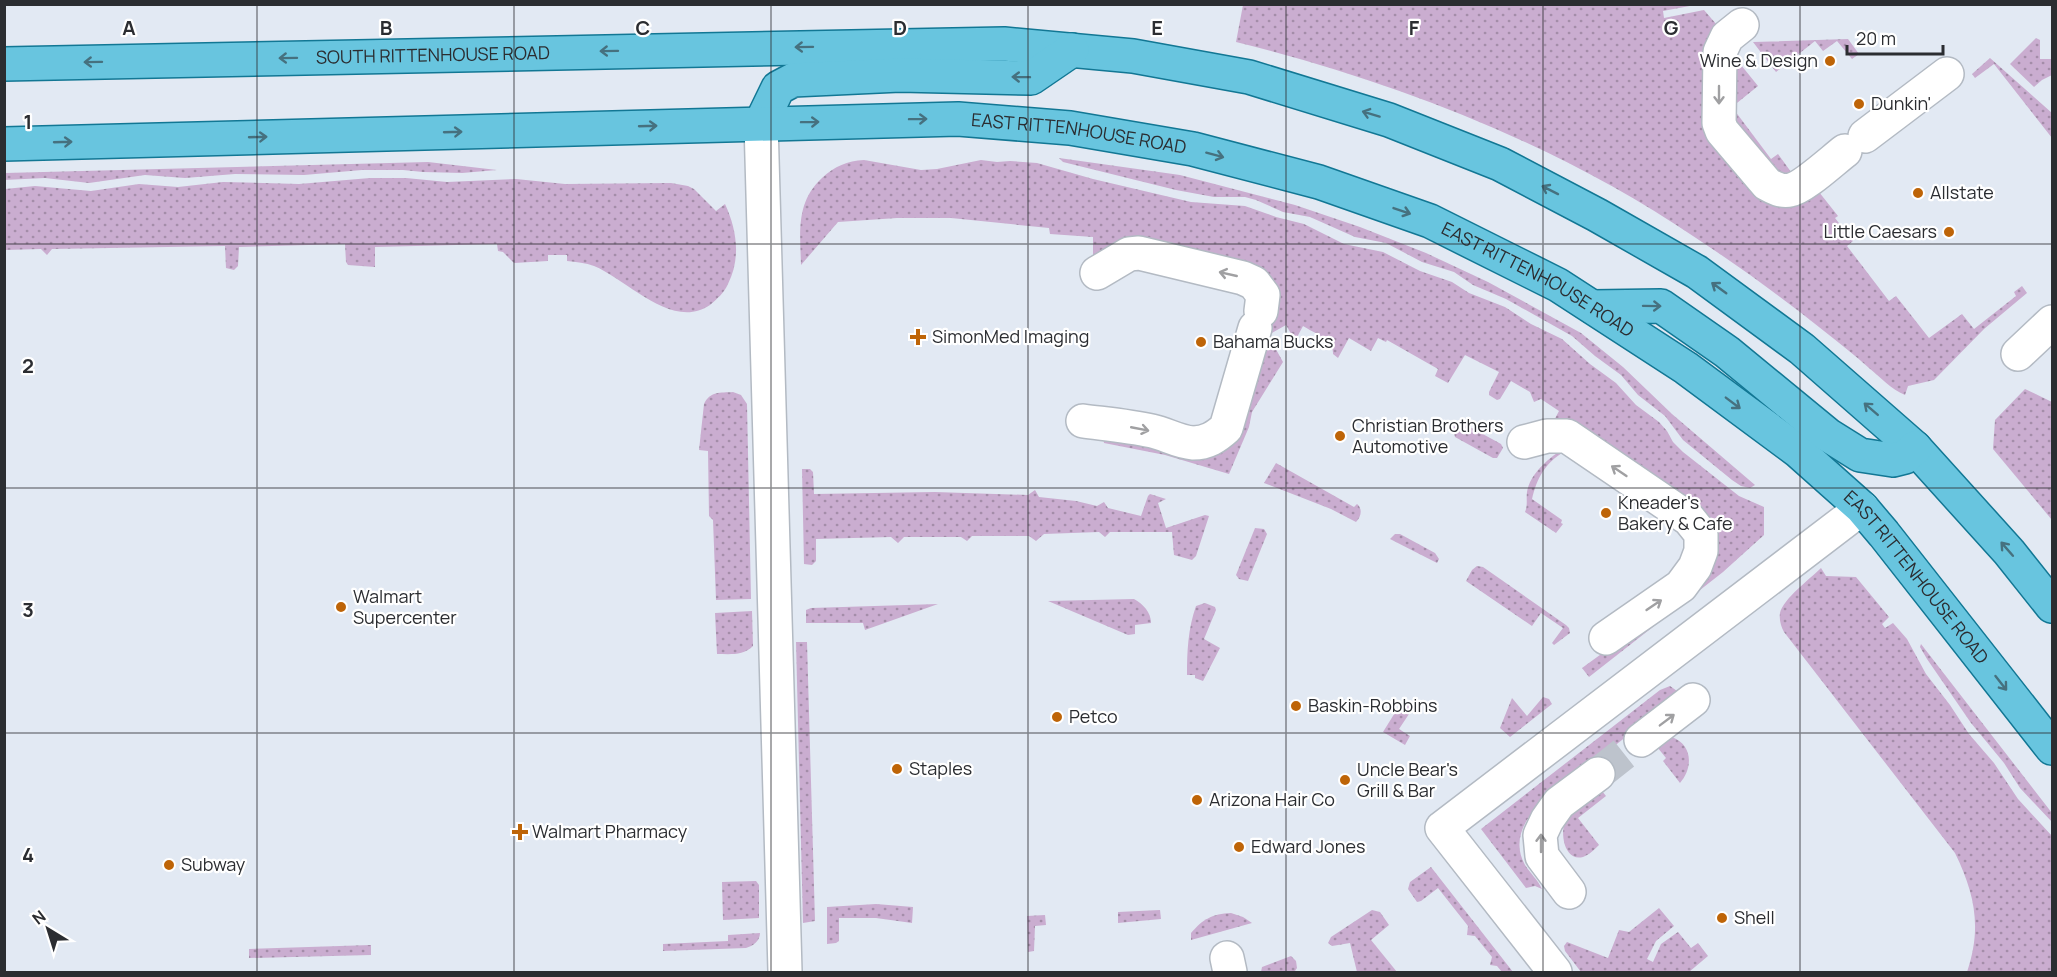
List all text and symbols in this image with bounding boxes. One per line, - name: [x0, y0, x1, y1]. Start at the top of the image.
- text: A: [122, 14, 136, 41]
- text: B: [380, 14, 393, 41]
- text: C: [636, 14, 650, 41]
- text: D: [893, 14, 907, 41]
- text: E: [1151, 14, 1163, 41]
- text: F: [1409, 14, 1420, 41]
- text: G: [1664, 14, 1679, 41]
- scale bar: [1847, 18, 1943, 56]
- text: 20 m: [1856, 26, 1896, 50]
- street label: SOUTH RITTENHOUSE ROAD: [316, 40, 550, 69]
- one-way arrow: [795, 41, 815, 53]
- one-way arrow: [600, 45, 620, 57]
- place label: Wine & Design: [1700, 48, 1818, 72]
- one-way arrow: [279, 52, 299, 64]
- marker: Wine & Design: [1823, 54, 1837, 68]
- one-way arrow: [84, 57, 104, 68]
- one-way arrow: [1012, 71, 1032, 83]
- one-way arrow: [1713, 85, 1725, 105]
- place label: Dunkin': [1871, 91, 1931, 115]
- marker: Dunkin': [1852, 97, 1866, 111]
- street label: EAST RITTENHOUSE ROAD: [970, 107, 1188, 159]
- text: 1: [24, 108, 32, 135]
- one-way arrow: [1362, 108, 1381, 119]
- one-way arrow: [908, 114, 928, 125]
- one-way arrow: [800, 116, 820, 128]
- one-way arrow: [637, 120, 657, 132]
- one-way arrow: [442, 126, 462, 137]
- one-way arrow: [247, 131, 267, 143]
- one-way arrow: [52, 137, 72, 148]
- one-way arrow: [1205, 149, 1224, 161]
- place label: Allstate: [1930, 180, 1994, 204]
- one-way arrow: [1542, 184, 1560, 195]
- marker: Allstate: [1911, 186, 1925, 200]
- one-way arrow: [1392, 207, 1411, 218]
- street label: EAST RITTENHOUSE ROAD: [1438, 216, 1639, 342]
- place label: Little Caesars: [1824, 219, 1937, 243]
- marker: Little Caesars: [1942, 225, 1956, 239]
- one-way arrow: [1219, 268, 1238, 279]
- one-way arrow: [1711, 282, 1727, 294]
- one-way arrow: [1641, 301, 1661, 312]
- place label: SimonMed Imaging: [932, 324, 1089, 348]
- marker: SimonMed Imaging: [909, 328, 927, 346]
- place label: Bahama Bucks: [1213, 329, 1333, 353]
- marker: Bahama Bucks: [1194, 335, 1208, 349]
- text: 2: [22, 352, 34, 379]
- one-way arrow: [1725, 397, 1741, 409]
- one-way arrow: [1864, 402, 1879, 416]
- place label: Christian Brothers Automotive: [1352, 413, 1503, 458]
- one-way arrow: [1131, 423, 1150, 435]
- marker: Christian Brothers Automotive: [1333, 429, 1347, 443]
- one-way arrow: [1611, 465, 1628, 477]
- street label: EAST RITTENHOUSE ROAD: [1839, 485, 1994, 668]
- place label: Kneader's Bakery & Cafe: [1618, 490, 1733, 535]
- marker: Kneader's Bakery & Cafe: [1599, 506, 1613, 520]
- one-way arrow: [2000, 542, 2014, 557]
- place label: Walmart Supercenter: [353, 584, 457, 629]
- text: 3: [22, 596, 34, 623]
- one-way arrow: [1645, 599, 1662, 611]
- marker: Walmart Supercenter: [334, 600, 348, 614]
- one-way arrow: [1995, 675, 2008, 691]
- place label: Baskin-Robbins: [1308, 693, 1438, 717]
- marker: Baskin-Robbins: [1289, 699, 1303, 713]
- place label: Petco: [1069, 704, 1118, 728]
- marker: Petco: [1050, 710, 1064, 724]
- one-way arrow: [1659, 714, 1675, 727]
- place label: Staples: [909, 756, 972, 780]
- place label: Uncle Bear's Grill & Bar: [1357, 757, 1458, 802]
- marker: Staples: [890, 762, 904, 776]
- marker: Uncle Bear's Grill & Bar: [1338, 773, 1352, 787]
- place label: Arizona Hair Co: [1209, 787, 1335, 811]
- marker: Arizona Hair Co: [1190, 793, 1204, 807]
- place label: Walmart Pharmacy: [532, 819, 688, 843]
- marker: Walmart Pharmacy: [513, 825, 527, 839]
- one-way arrow: [1535, 833, 1547, 853]
- place label: Edward Jones: [1251, 834, 1365, 858]
- marker: Edward Jones: [1232, 840, 1246, 854]
- text: 4: [22, 841, 34, 868]
- place label: Subway: [181, 852, 246, 876]
- marker: Subway: [162, 858, 176, 872]
- north arrow: [18, 899, 78, 959]
- text: N: [27, 905, 50, 929]
- place label: Shell: [1734, 905, 1775, 929]
- marker: Shell: [1715, 911, 1729, 925]

